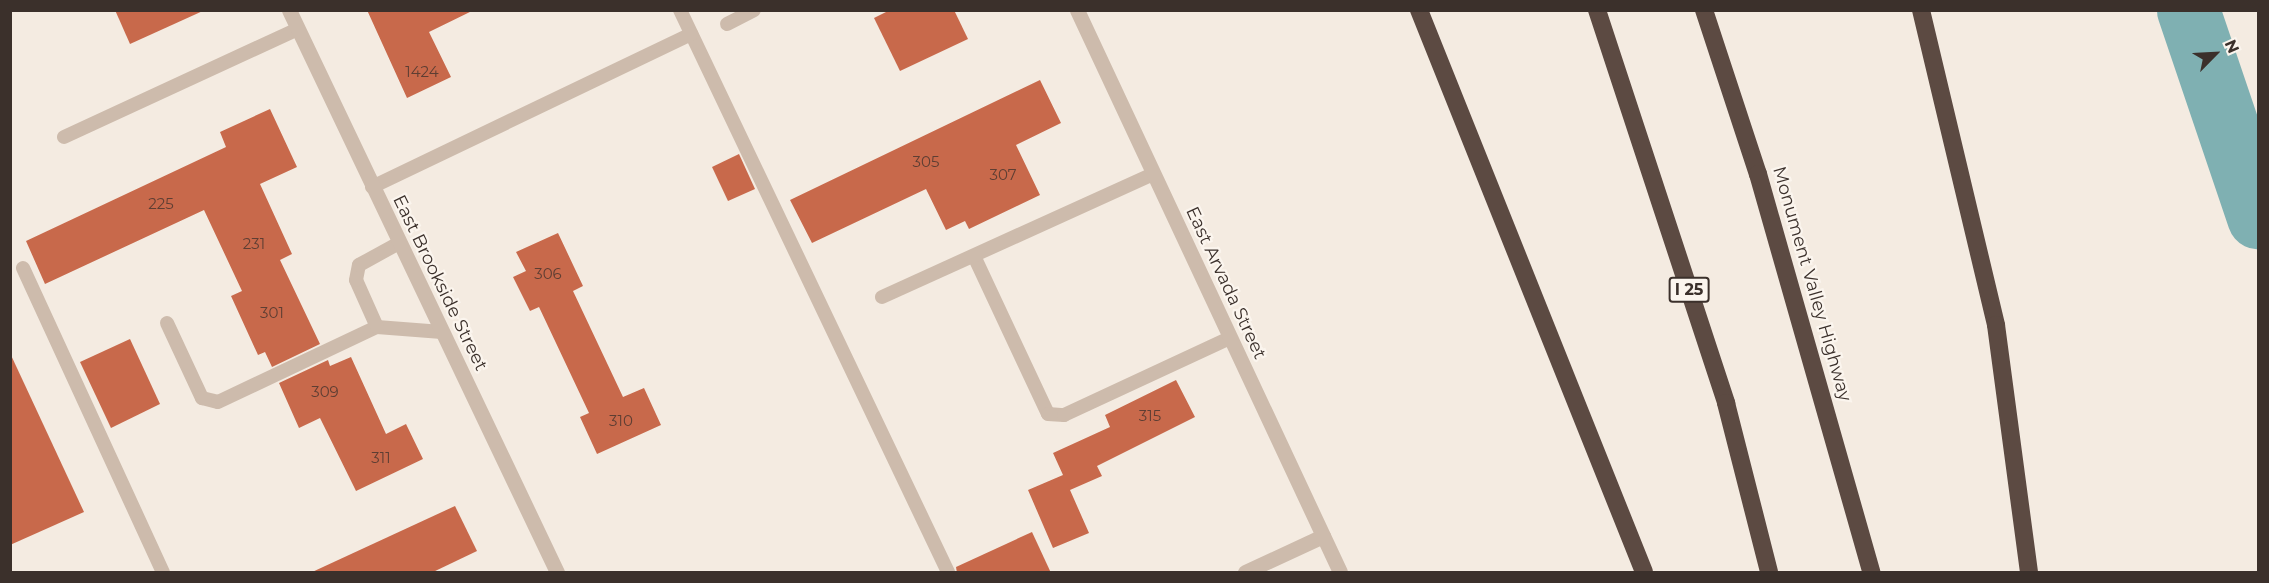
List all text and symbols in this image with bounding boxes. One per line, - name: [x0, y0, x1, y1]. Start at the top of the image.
- north arrow: [2185, 24, 2245, 84]
- text: N: [2221, 37, 2243, 56]
- house number: 1424: [405, 63, 439, 81]
- house number: 305: [913, 153, 939, 171]
- street label: Monument Valley Highway: [1768, 164, 1856, 404]
- house number: 307: [989, 166, 1017, 184]
- street label: East Brookside Street: [388, 192, 492, 374]
- house number: 225: [148, 195, 174, 213]
- street label: East Arvada Street: [1181, 203, 1271, 363]
- house number: 231: [243, 235, 265, 253]
- house number: 306: [534, 265, 562, 283]
- road number: I 25: [1668, 277, 1710, 303]
- house number: 301: [260, 304, 284, 322]
- house number: 309: [311, 383, 339, 401]
- house number: 315: [1139, 407, 1161, 425]
- house number: 310: [609, 412, 633, 430]
- house number: 311: [371, 449, 391, 467]

